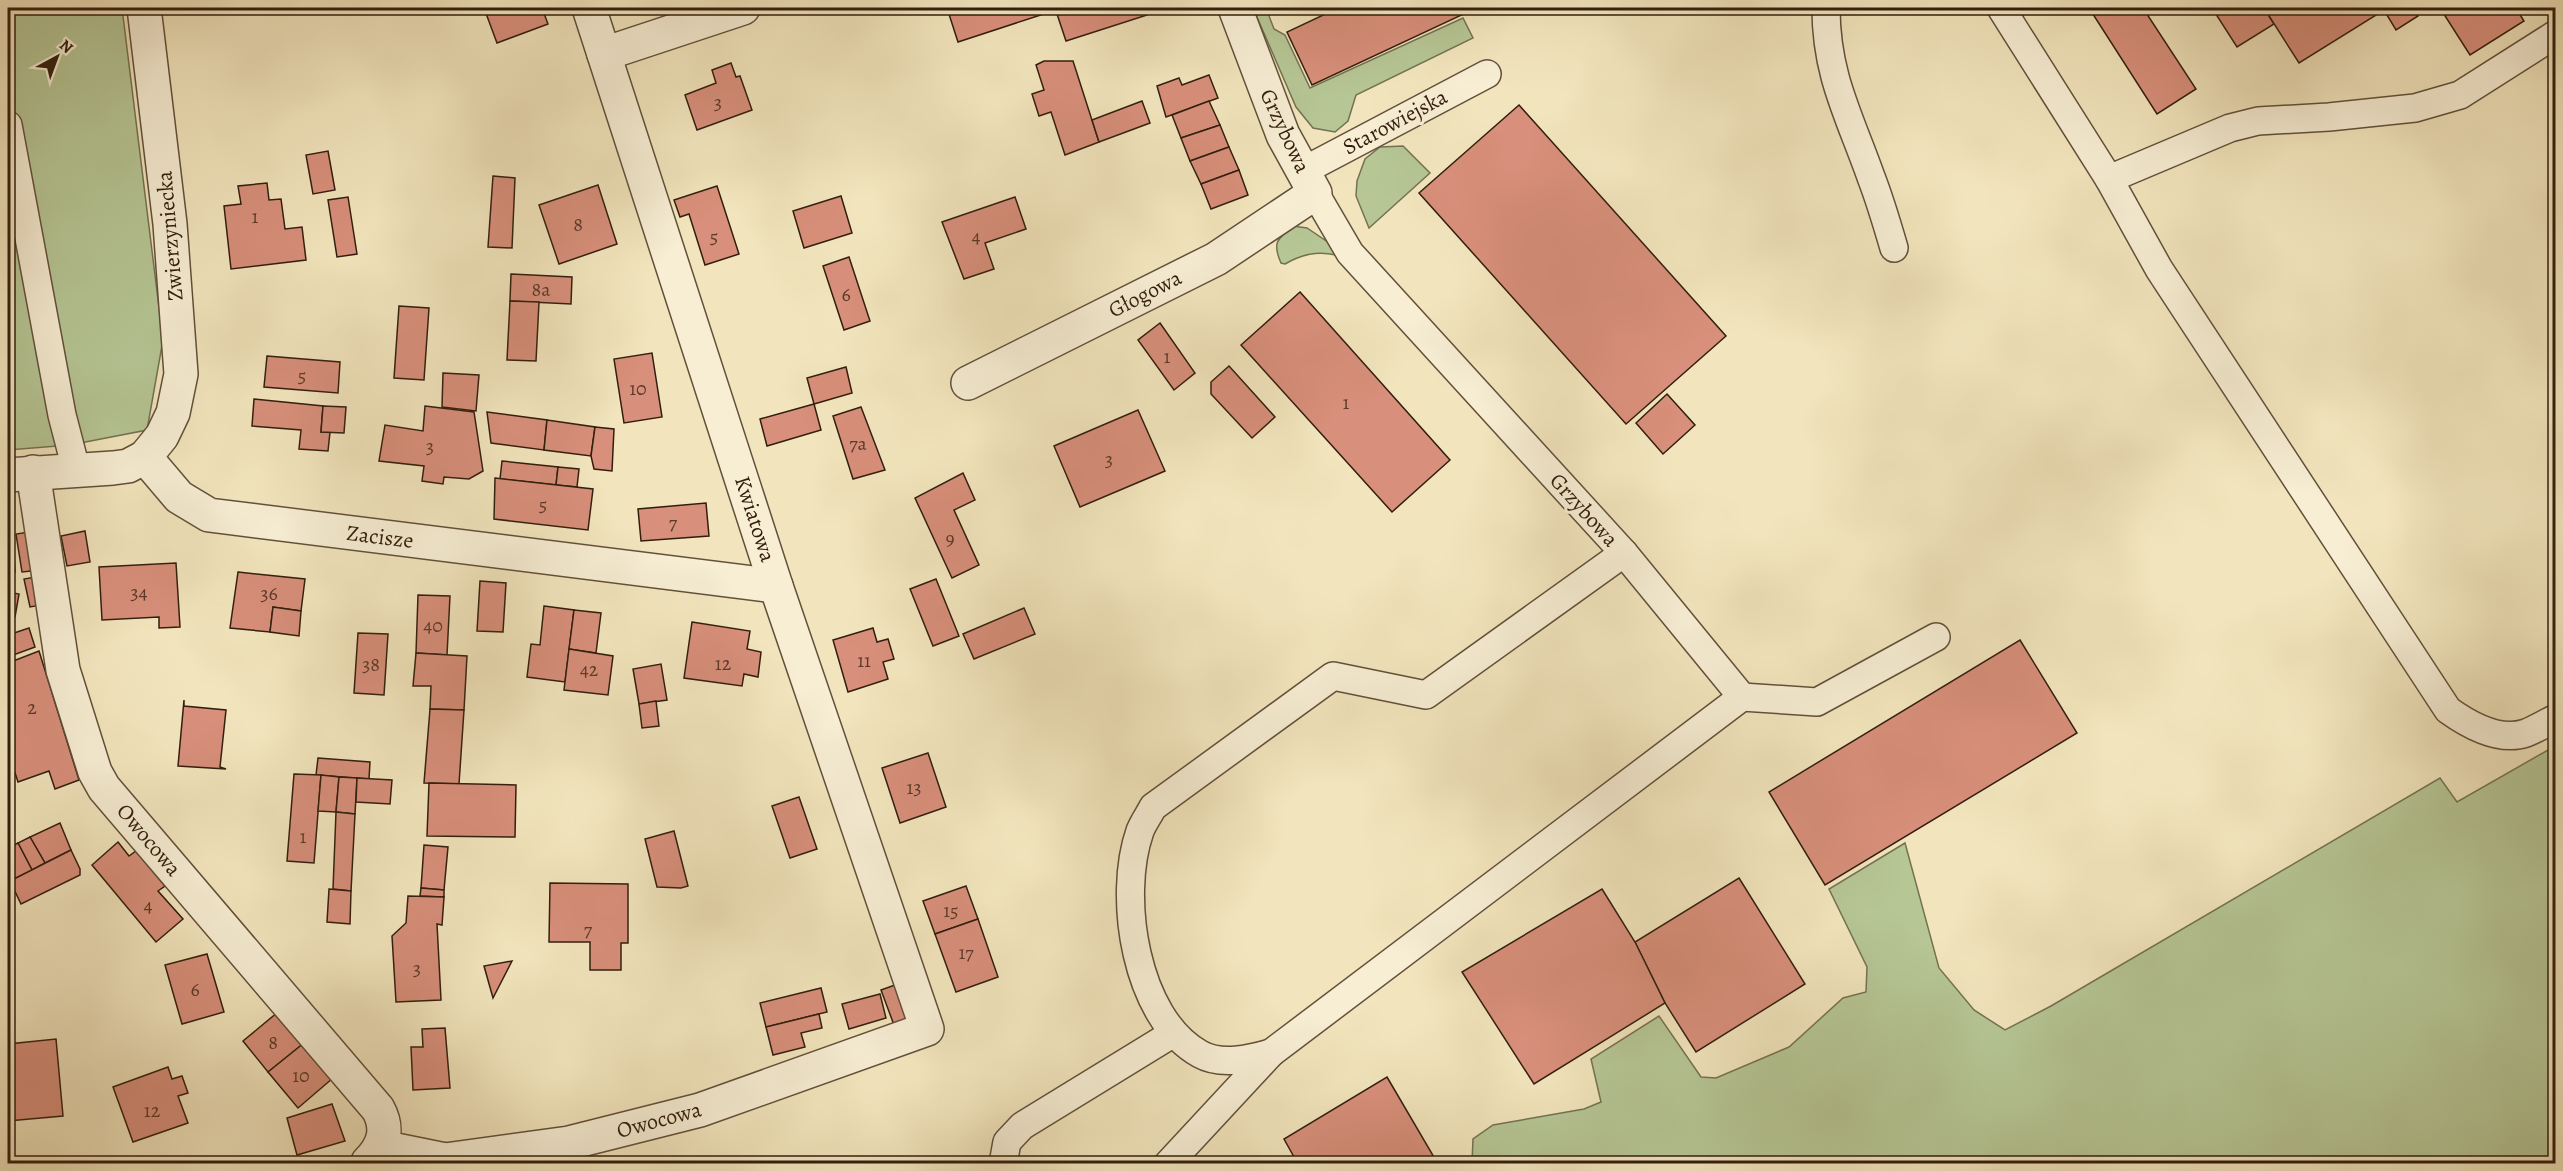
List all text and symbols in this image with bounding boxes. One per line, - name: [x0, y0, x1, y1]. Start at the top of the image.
- north arrow: [27, 27, 87, 87]
- text: N: [55, 34, 78, 59]
- street label: Starowiejska: [1337, 81, 1453, 162]
- street label: Grzybowa: [1252, 84, 1318, 179]
- house number: 3: [714, 89, 722, 116]
- street label: Zwierzyniecka: [149, 169, 191, 302]
- house number: 1: [252, 203, 259, 230]
- house number: 8: [573, 211, 583, 238]
- house number: 5: [710, 223, 718, 250]
- house number: 4: [971, 223, 981, 250]
- street label: Głogowa: [1103, 263, 1187, 325]
- house number: 8a: [531, 276, 551, 303]
- house number: 6: [841, 281, 851, 308]
- house number: 1: [1164, 343, 1171, 370]
- house number: 5: [298, 362, 306, 389]
- house number: 10: [629, 375, 647, 402]
- house number: 1: [1343, 389, 1350, 416]
- house number: 7a: [849, 430, 868, 457]
- house number: 3: [426, 433, 434, 460]
- house number: 3: [1105, 446, 1113, 473]
- street label: Grzybowa: [1543, 467, 1626, 554]
- street label: Kwiatowa: [727, 472, 783, 566]
- house number: 5: [539, 491, 547, 518]
- house number: 7: [669, 509, 678, 536]
- street label: Zacisze: [345, 518, 415, 556]
- house number: 9: [945, 525, 955, 552]
- house number: 34: [130, 579, 148, 606]
- house number: 36: [260, 580, 278, 607]
- house number: 40: [423, 612, 443, 639]
- house number: 11: [857, 647, 871, 674]
- house number: 12: [715, 650, 732, 677]
- house number: 38: [362, 651, 380, 678]
- house number: 42: [580, 656, 599, 683]
- house number: 2: [27, 694, 37, 721]
- house number: 13: [906, 774, 922, 801]
- street label: Owocowa: [110, 797, 189, 883]
- house number: 1: [300, 823, 307, 850]
- house number: 4: [143, 892, 153, 919]
- house number: 15: [943, 897, 959, 924]
- house number: 7: [584, 916, 593, 943]
- house number: 17: [958, 939, 974, 966]
- house number: 3: [413, 955, 421, 982]
- house number: 6: [190, 976, 200, 1003]
- house number: 8: [268, 1029, 278, 1056]
- house number: 10: [292, 1062, 310, 1089]
- street label: Owocowa: [613, 1094, 705, 1146]
- house number: 12: [144, 1097, 161, 1124]

